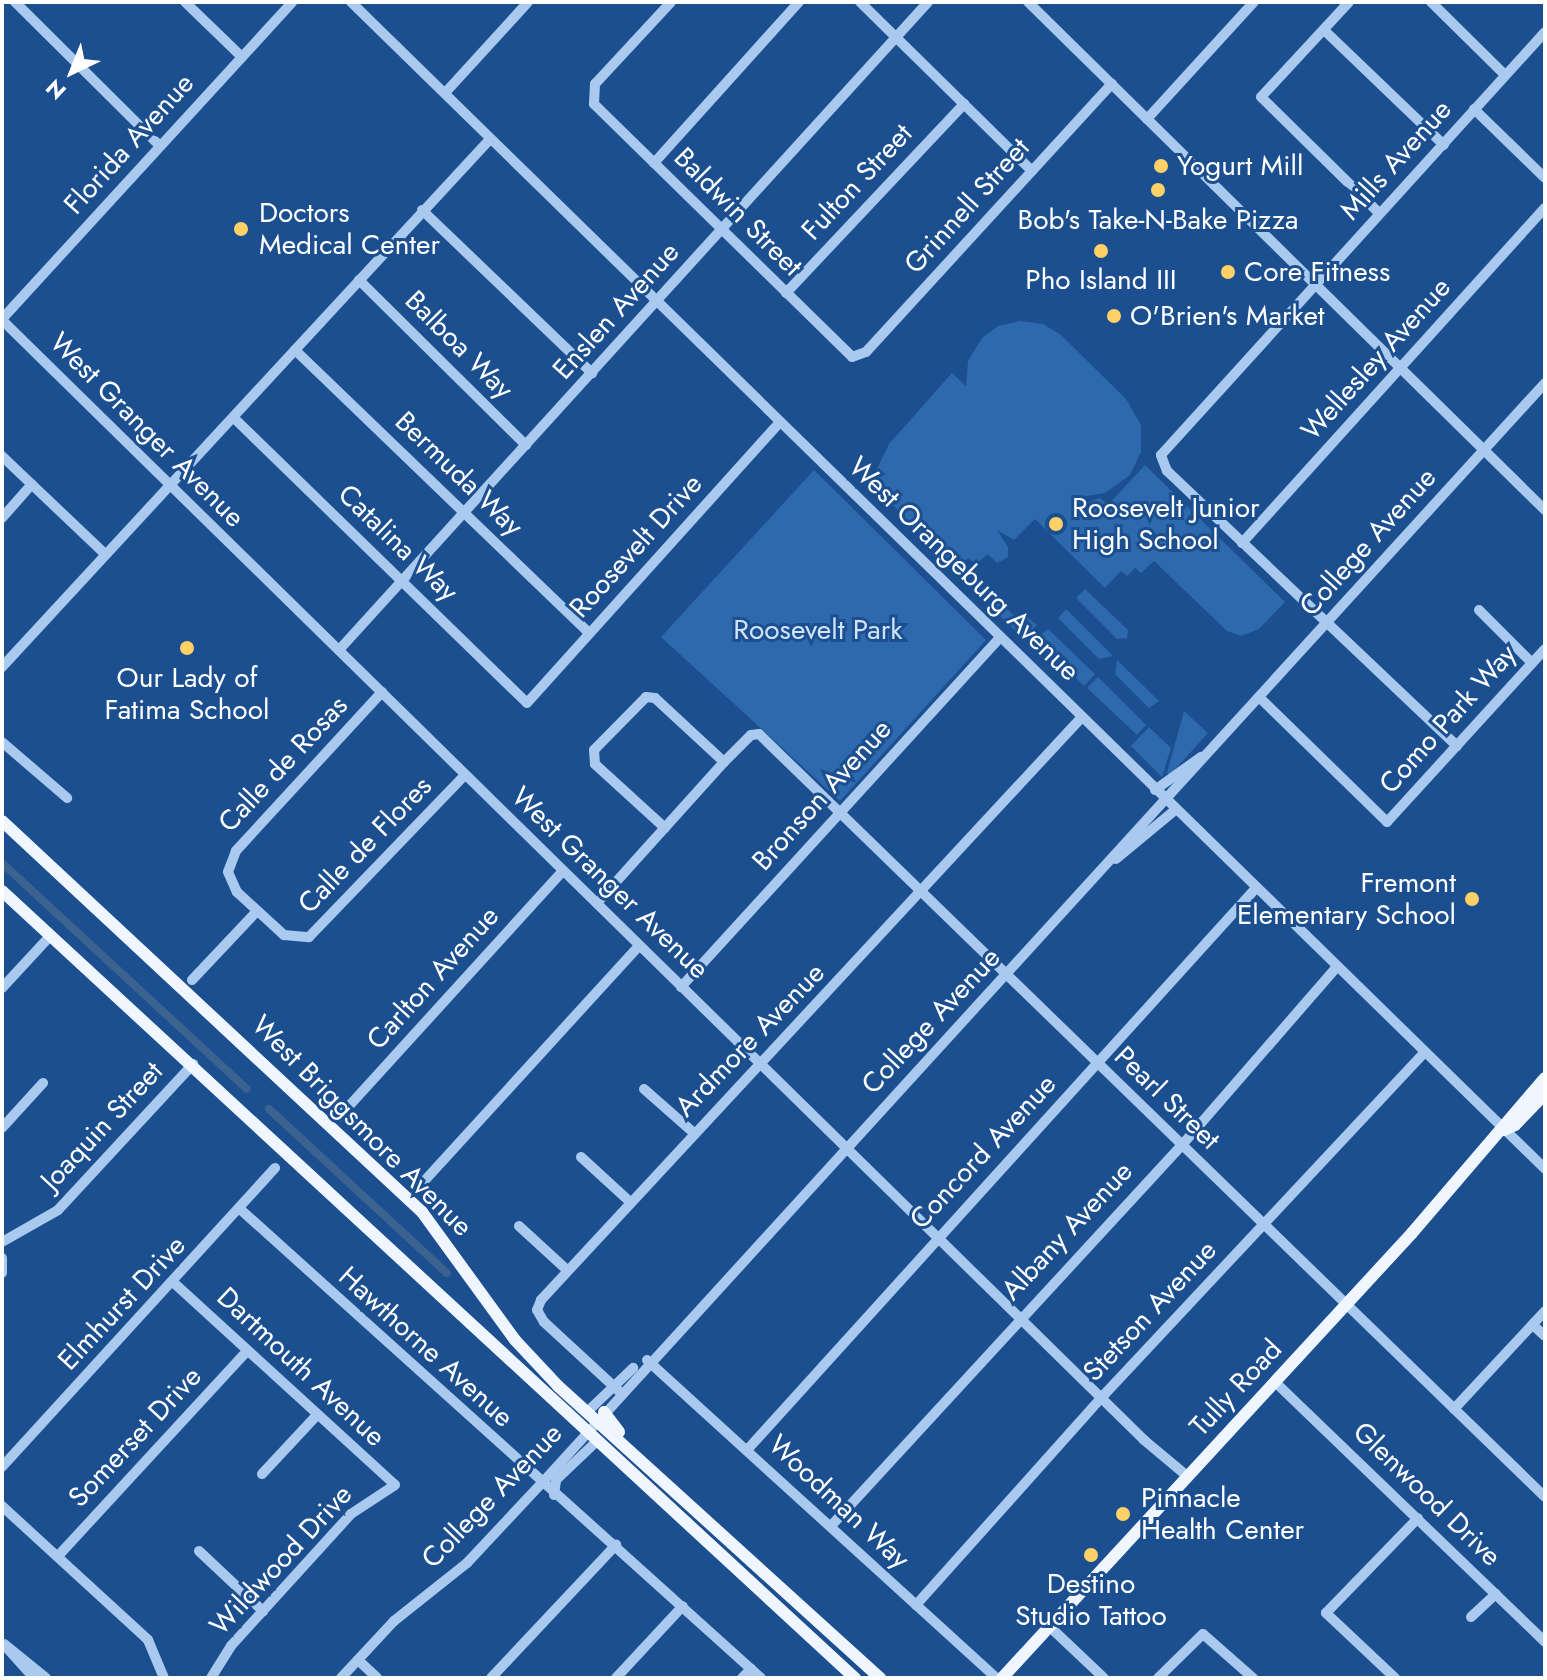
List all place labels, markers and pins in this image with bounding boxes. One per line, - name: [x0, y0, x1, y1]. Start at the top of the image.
- place label: Yogurt Mill: [1177, 149, 1303, 183]
- marker: Yogurt Mill: [1152, 157, 1170, 175]
- marker: Bob's Take-N-Bake Pizza: [1149, 181, 1167, 199]
- place label: Doctors Medical Center: [259, 196, 440, 262]
- place label: Bob's Take-N-Bake Pizza: [1018, 203, 1298, 237]
- marker: Doctors Medical Center: [230, 218, 252, 240]
- marker: Pho Island III: [1092, 242, 1110, 260]
- place label: Core Fitness: [1244, 255, 1390, 289]
- place label: Pho Island III: [1025, 263, 1177, 297]
- marker: Core Fitness: [1219, 263, 1237, 281]
- place label: O'Brien's Market: [1130, 299, 1325, 333]
- marker: O'Brien's Market: [1105, 307, 1123, 325]
- place label: Roosevelt Junior High School: [1072, 491, 1260, 557]
- marker: Roosevelt Junior High School: [1047, 515, 1065, 533]
- marker: Our Lady of Fatima School: [178, 639, 196, 657]
- place label: Our Lady of Fatima School: [105, 661, 269, 727]
- place label: Fremont Elementary School: [1237, 866, 1456, 932]
- marker: Fremont Elementary School: [1463, 890, 1481, 908]
- place label: Pinnacle Health Center: [1141, 1481, 1304, 1547]
- marker: Pinnacle Health Center: [1112, 1503, 1134, 1525]
- marker: Destino Studio Tattoo: [1082, 1546, 1100, 1564]
- place label: Destino Studio Tattoo: [1015, 1567, 1167, 1633]

